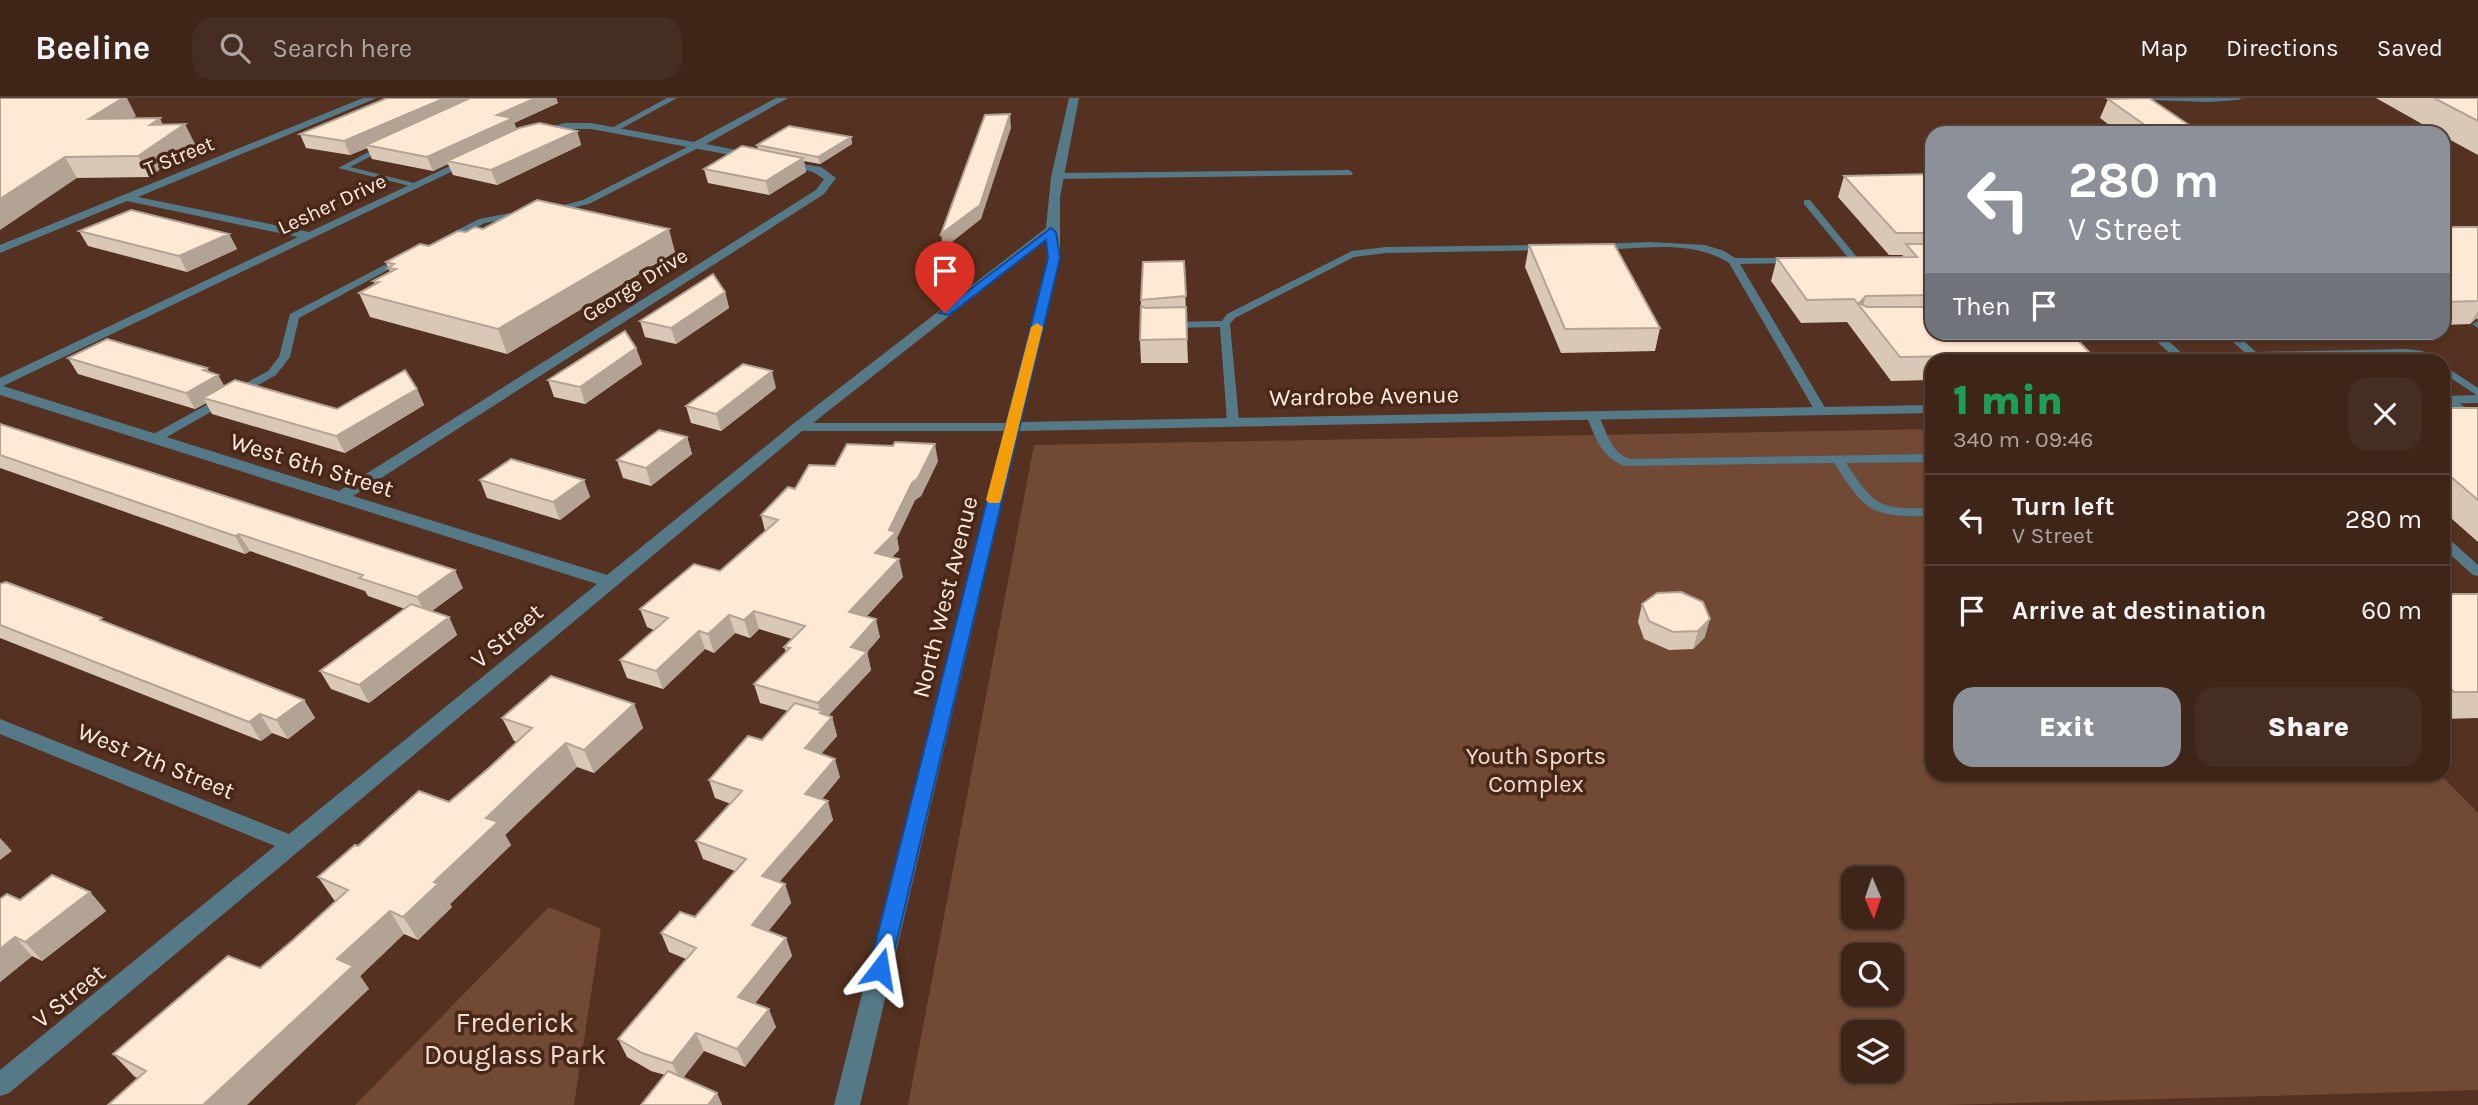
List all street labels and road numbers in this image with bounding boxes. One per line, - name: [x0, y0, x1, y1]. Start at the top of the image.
- street label: T Street: [141, 131, 217, 181]
- street label: Lesher Drive: [274, 168, 390, 240]
- street label: George Drive: [578, 243, 692, 327]
- street label: Wardrobe Avenue: [1269, 380, 1459, 412]
- street label: West 6th Street: [227, 427, 397, 503]
- street label: North West Avenue: [906, 493, 984, 701]
- street label: V Street: [465, 598, 549, 674]
- street label: West 7th Street: [73, 717, 239, 805]
- street label: V Street: [27, 958, 111, 1034]

